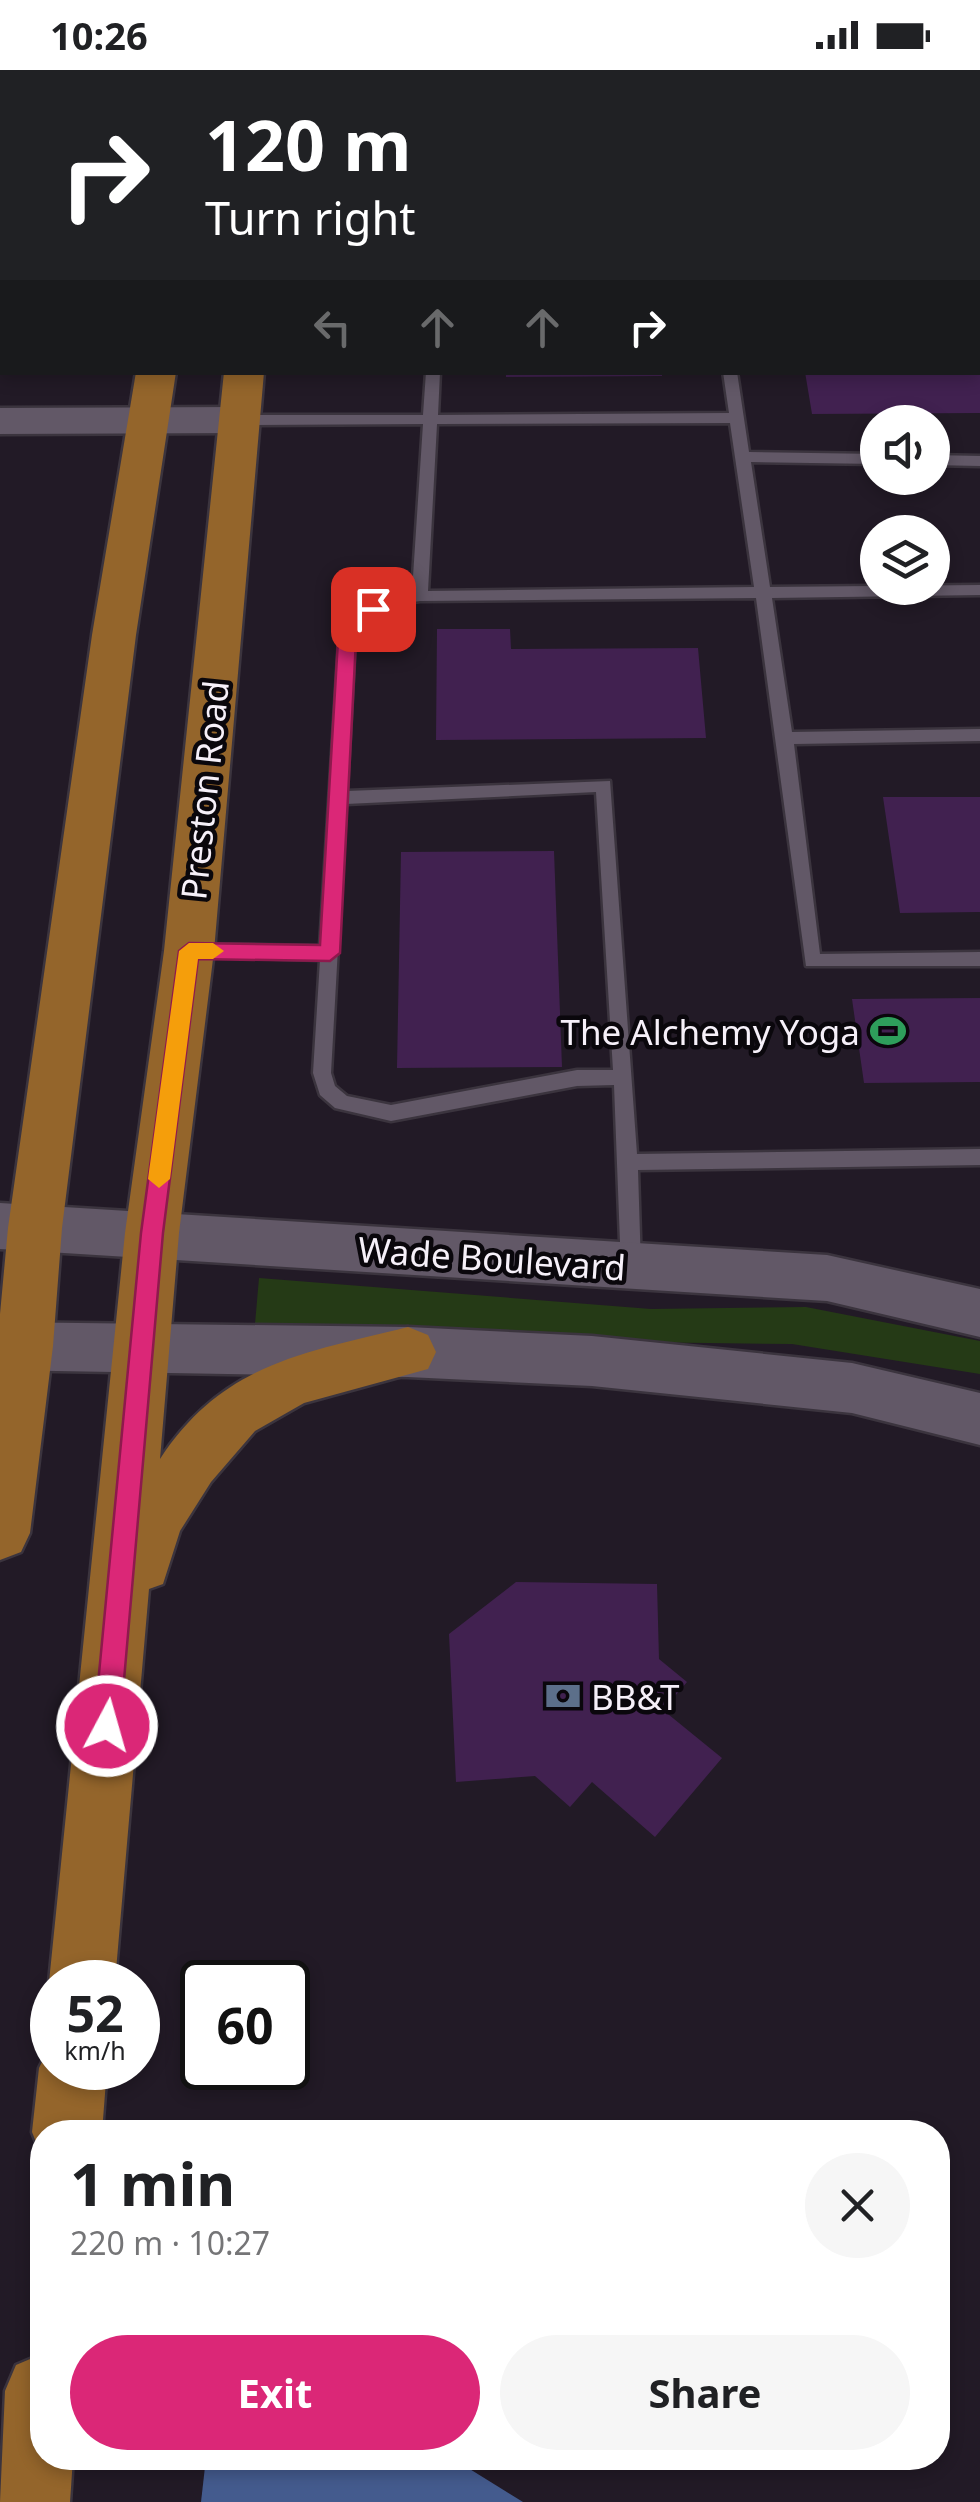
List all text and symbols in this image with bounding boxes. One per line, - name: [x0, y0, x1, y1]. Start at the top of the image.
- text: 10:26: [50, 9, 148, 61]
- text: 120 m: [205, 96, 412, 192]
- icon: right: [40, 110, 170, 240]
- text: Turn right: [205, 187, 416, 248]
- icon: left: [305, 300, 360, 355]
- icon: ahead: [410, 300, 465, 355]
- icon: ahead: [515, 300, 570, 355]
- icon: right: [620, 300, 675, 355]
- map controls: [860, 405, 950, 605]
- button: sound: [860, 405, 950, 495]
- button: layers: [860, 515, 950, 605]
- pin: [331, 567, 416, 652]
- icon: arrive: [346, 582, 401, 637]
- street label: Preston Road: [169, 678, 239, 902]
- place label: The Alchemy Yoga: [560, 1008, 860, 1055]
- sports icon: The Alchemy Yoga: [869, 1012, 907, 1050]
- street label: Wade Boulevard: [357, 1225, 627, 1291]
- place label: BB&T: [591, 1673, 680, 1720]
- position arrow: [55, 1674, 159, 1778]
- bank icon: BB&T: [544, 1677, 582, 1715]
- speed limit sign: 60: [180, 1960, 310, 2090]
- text: 52: [66, 1979, 124, 2047]
- text: km/h: [64, 2033, 126, 2067]
- text: 1 min: [70, 2142, 235, 2224]
- button: close: [805, 2153, 910, 2258]
- text: 220 m · 10:27: [70, 2221, 270, 2264]
- button: Exit: [70, 2335, 480, 2450]
- button: Share: [500, 2335, 910, 2450]

